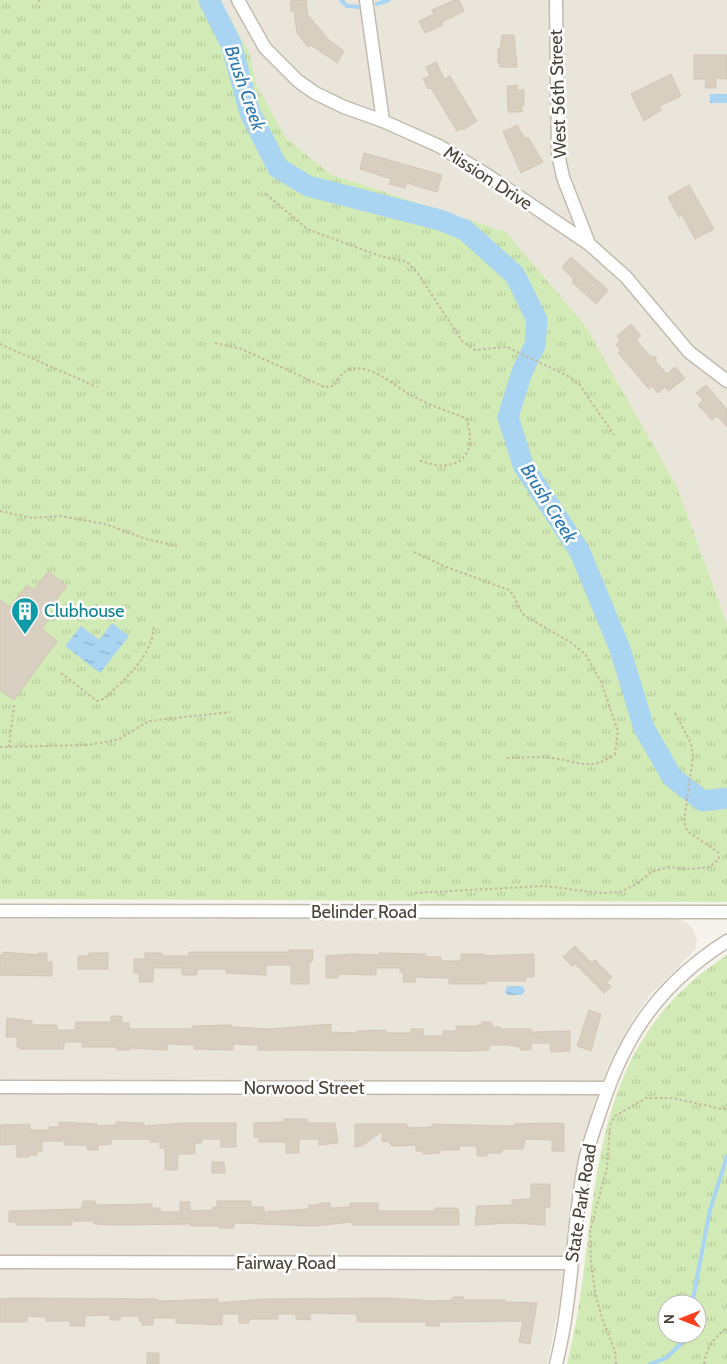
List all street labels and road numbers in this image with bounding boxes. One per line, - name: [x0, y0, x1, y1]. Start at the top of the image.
- street label: West 56th Street: [545, 29, 571, 159]
- street label: Mission Drive: [440, 141, 536, 215]
- street label: Belinder Road: [311, 901, 417, 923]
- street label: Norwood Street: [243, 1077, 365, 1099]
- street label: State Park Road: [561, 1142, 601, 1264]
- street label: Fairway Road: [236, 1252, 336, 1274]

